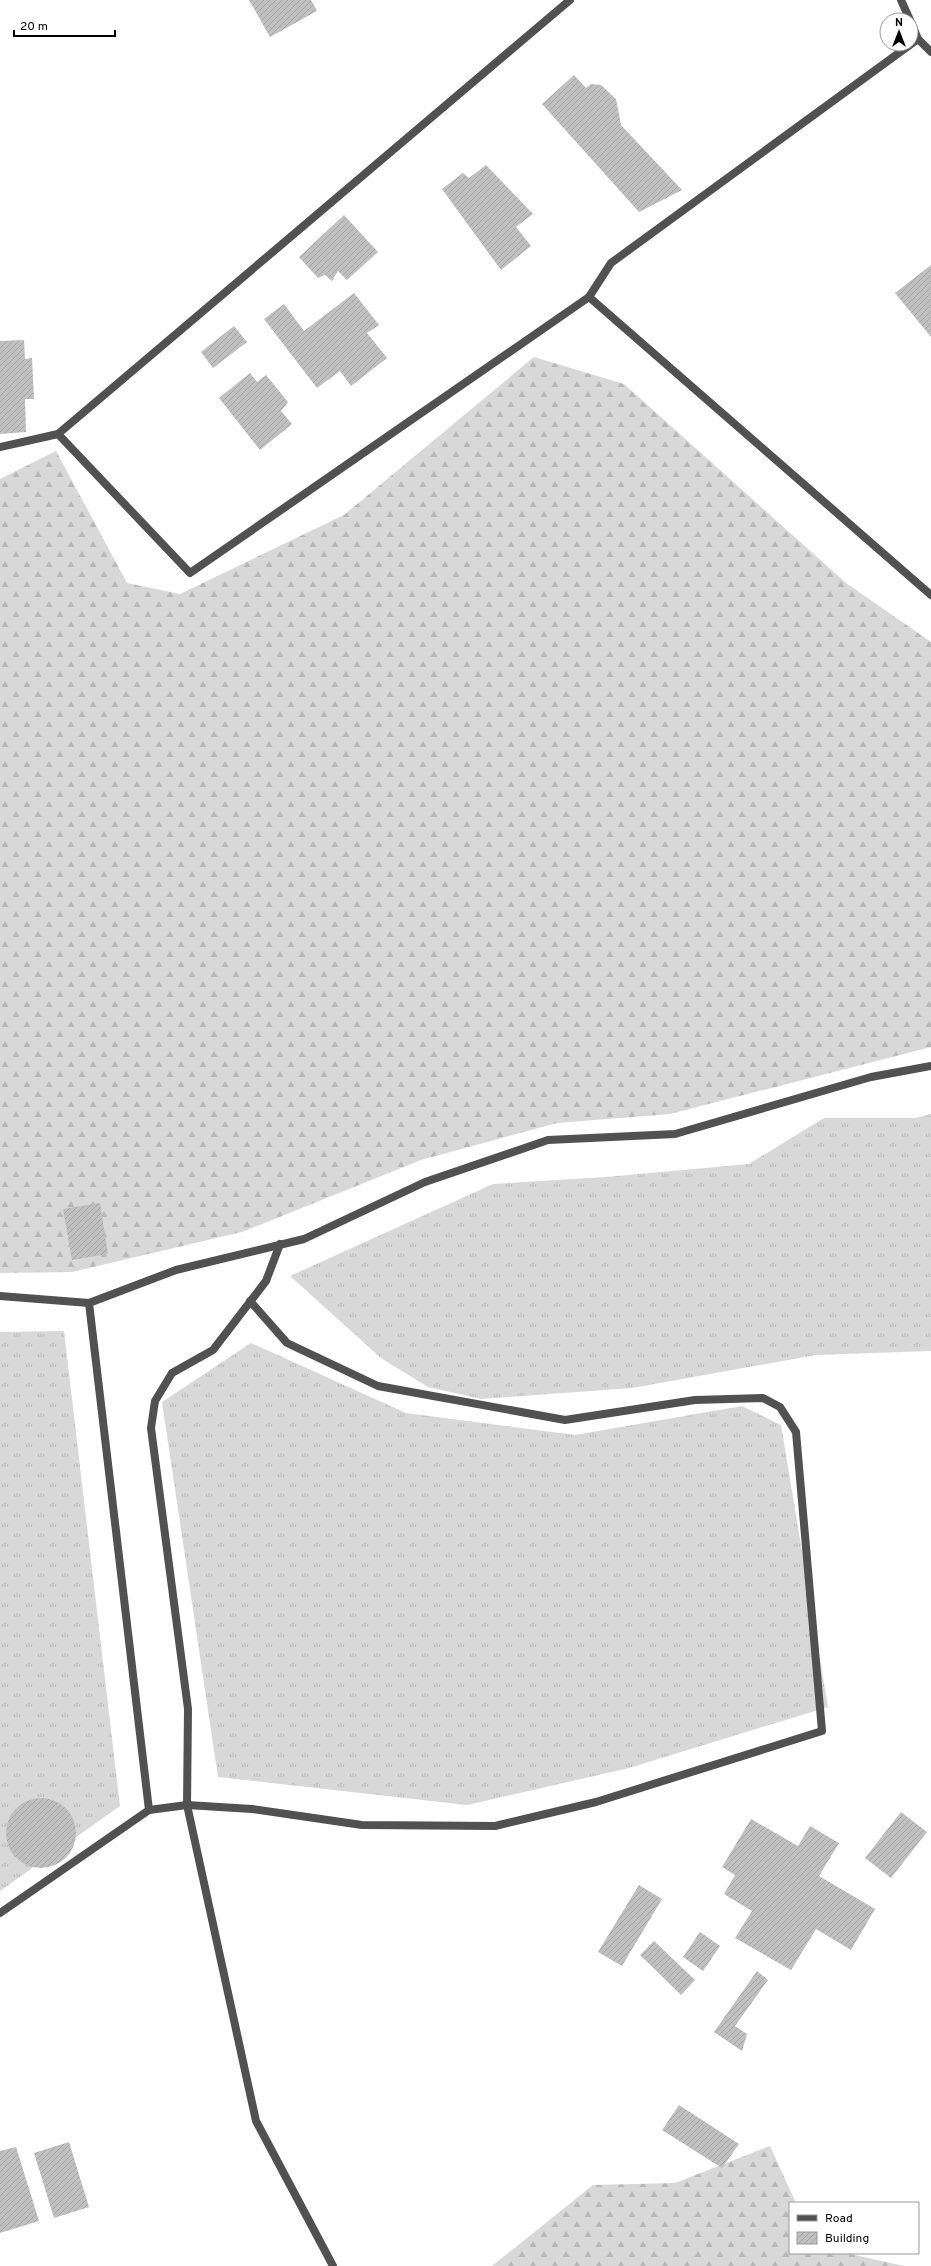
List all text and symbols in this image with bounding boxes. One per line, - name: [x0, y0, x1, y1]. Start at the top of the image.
- scale bar: [14, 12, 115, 38]
- north arrow: [879, 12, 919, 52]
- text: N: [895, 16, 903, 30]
- text: 20 m: [20, 19, 48, 35]
- legend: [789, 2202, 919, 2254]
- text: Road: [825, 2211, 853, 2227]
- text: Building: [825, 2231, 869, 2247]

